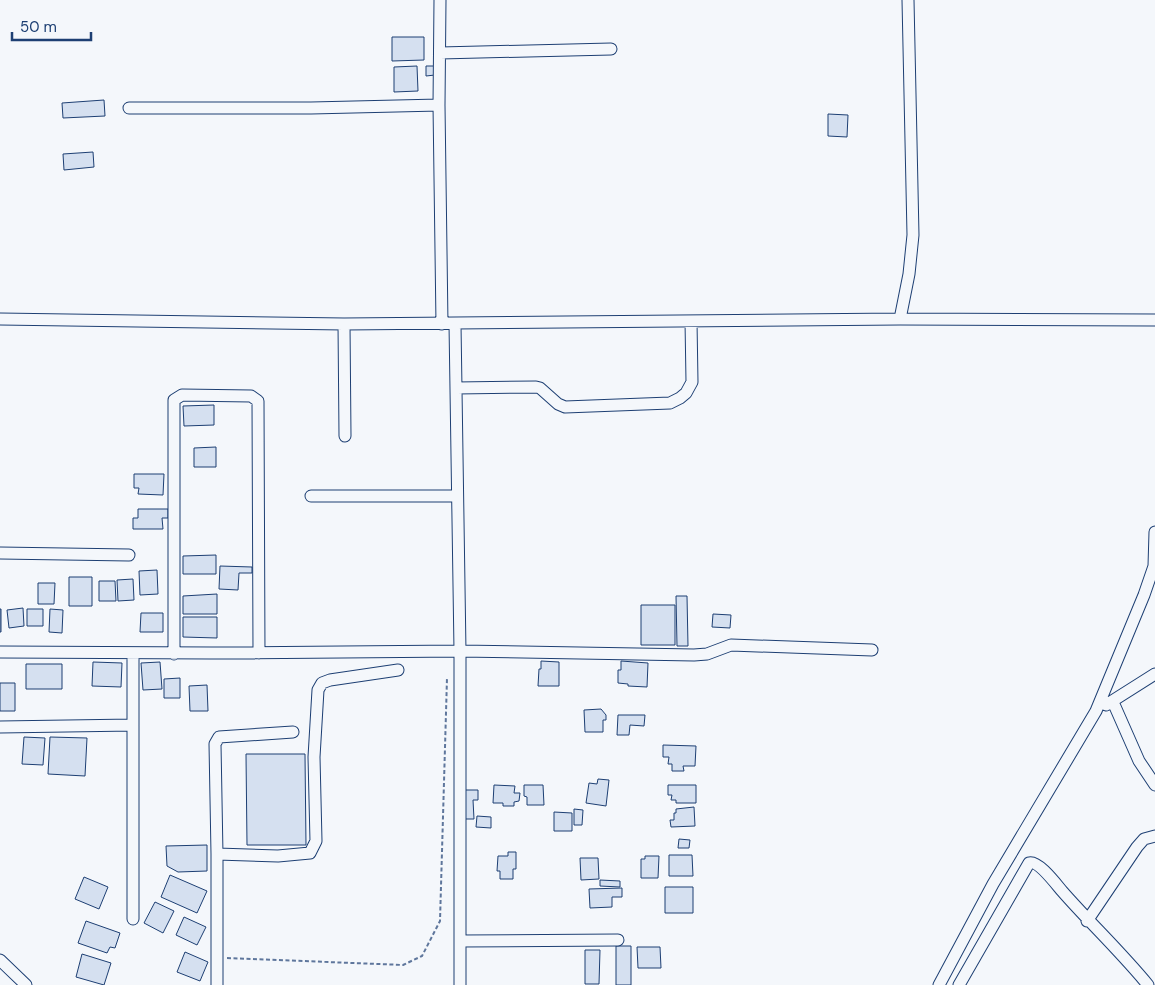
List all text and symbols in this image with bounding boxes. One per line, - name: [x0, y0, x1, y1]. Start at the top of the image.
- scale bar: [12, 10, 91, 42]
- text: 50 m: [20, 17, 57, 37]

